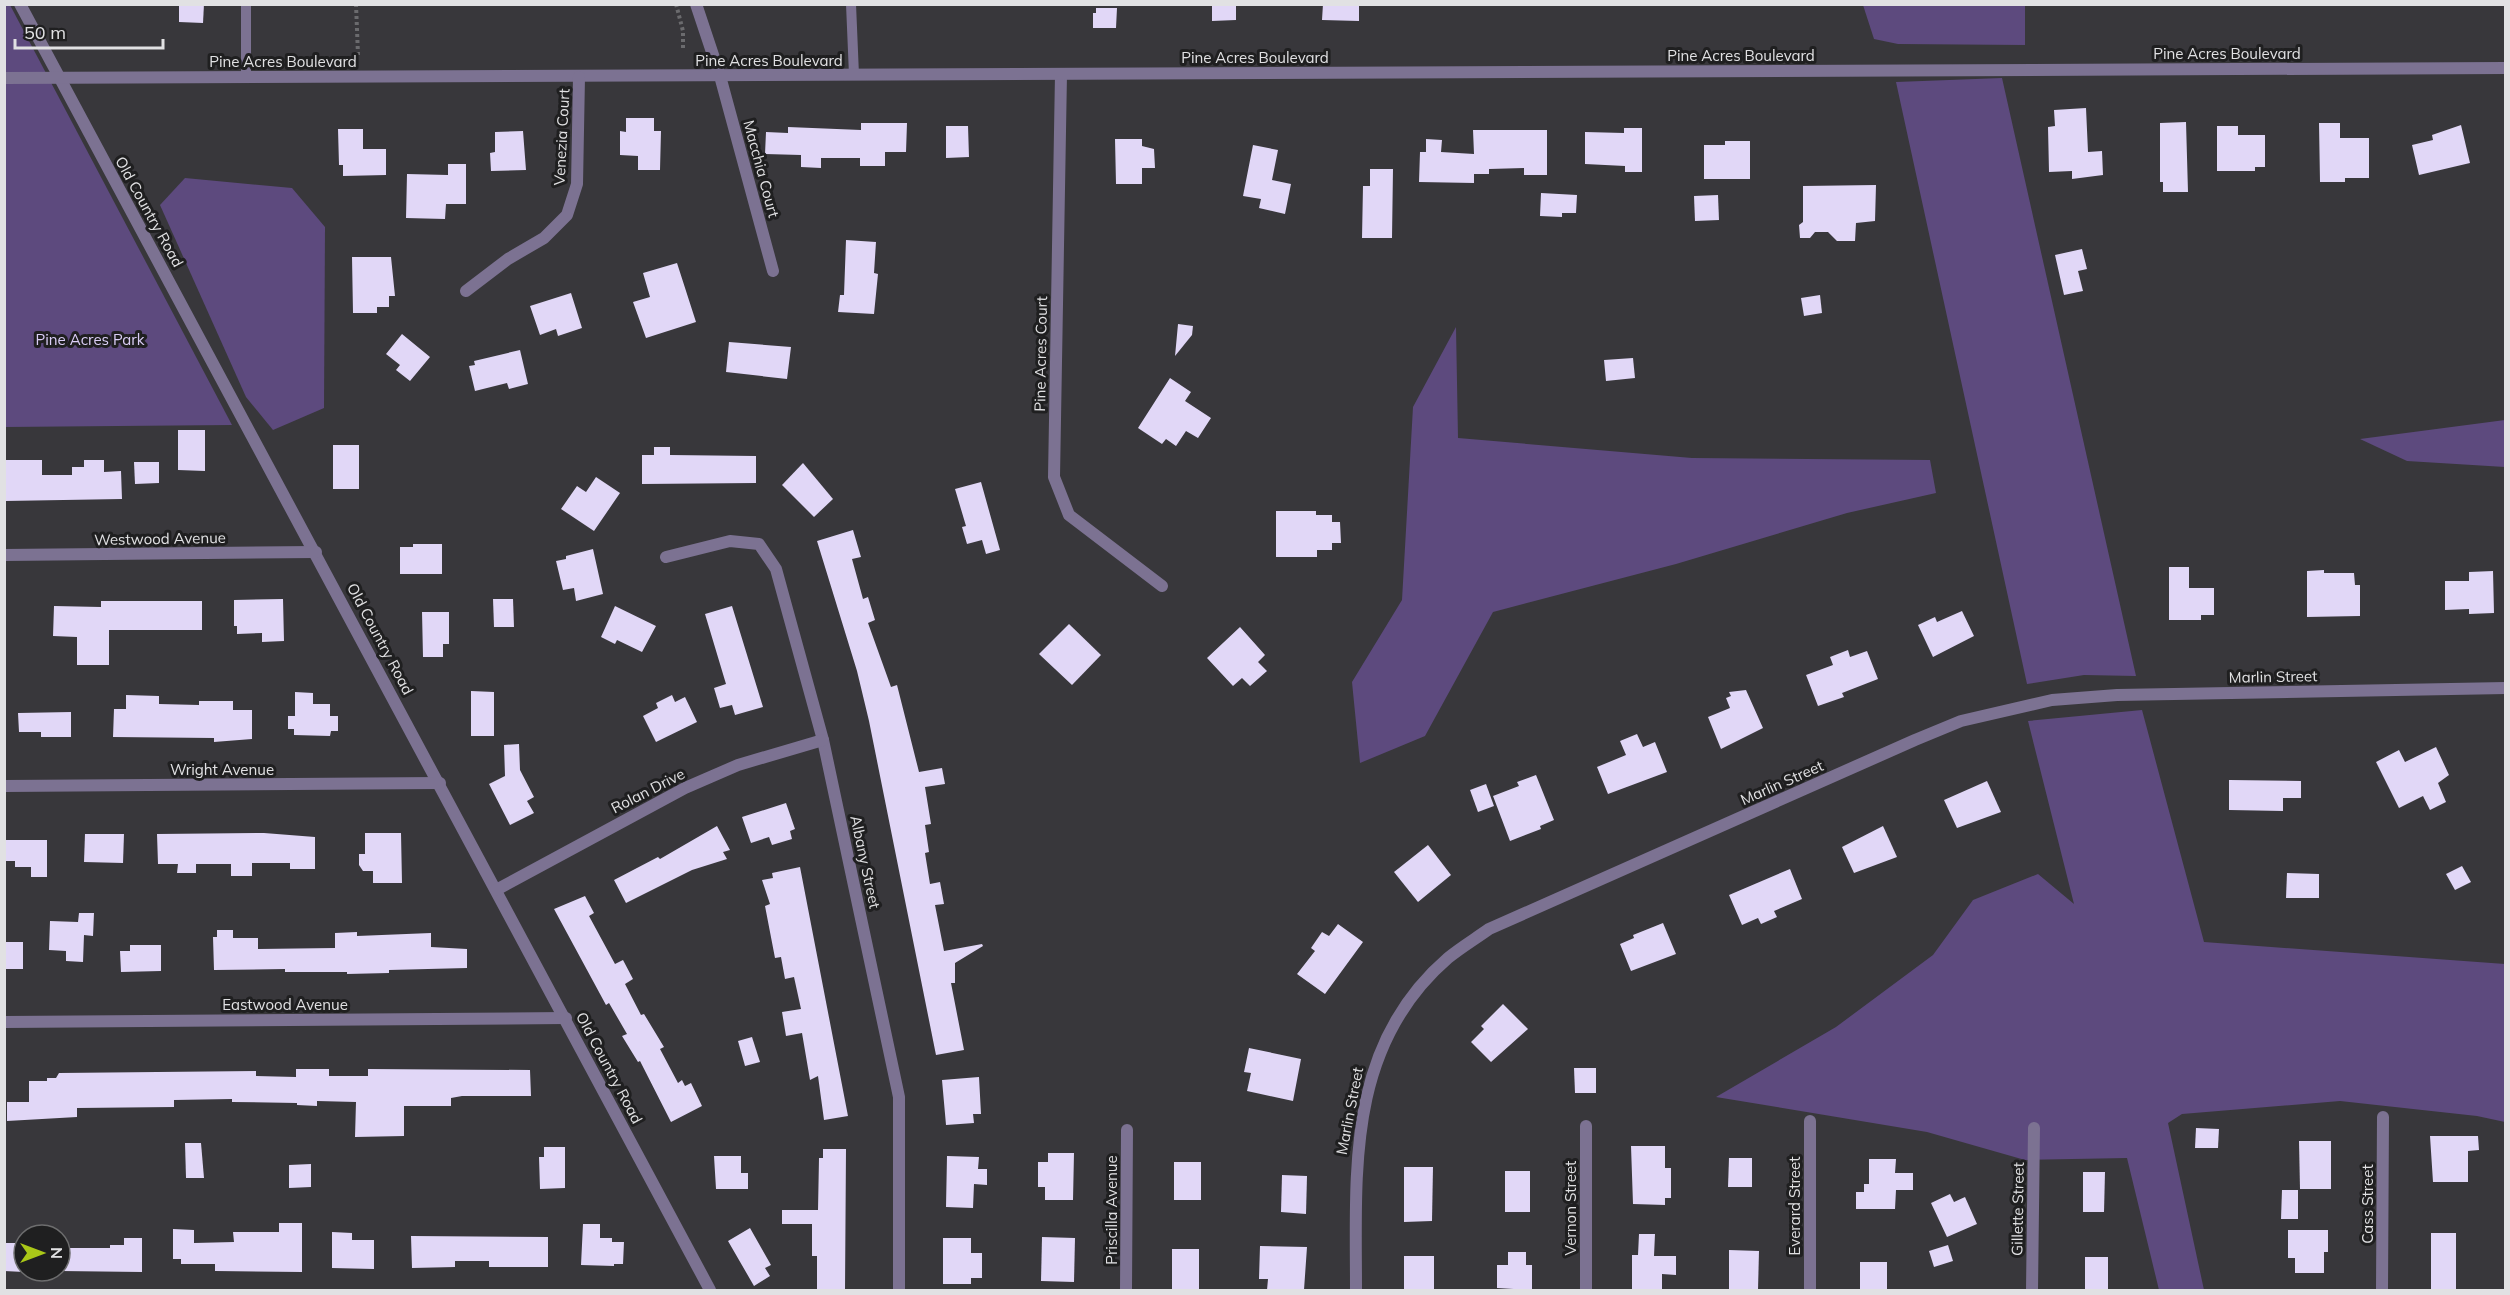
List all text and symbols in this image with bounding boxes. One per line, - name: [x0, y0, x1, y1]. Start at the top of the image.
- scale bar: [15, 12, 164, 50]
- text: 50 m: [24, 21, 66, 44]
- street label: Pine Acres Boulevard: [2153, 44, 2301, 63]
- street label: Pine Acres Boulevard: [1667, 46, 1815, 65]
- street label: Pine Acres Boulevard: [1181, 48, 1329, 67]
- street label: Pine Acres Boulevard: [695, 51, 843, 70]
- street label: Pine Acres Boulevard: [209, 52, 357, 71]
- street label: Venezia Court: [549, 88, 574, 186]
- street label: Macchia Court: [739, 118, 784, 220]
- street label: Old Country Road: [111, 153, 188, 270]
- street label: Pine Acres Court: [1030, 296, 1051, 412]
- park label: Pine Acres Park: [35, 330, 145, 349]
- street label: Westwood Avenue: [94, 528, 226, 549]
- street label: Old Country Road: [343, 580, 418, 698]
- street label: Marlin Street: [2229, 666, 2317, 687]
- street label: Marlin Street: [1737, 756, 1826, 809]
- street label: Wright Avenue: [170, 760, 274, 779]
- street label: Rolan Drive: [608, 764, 688, 817]
- street label: Albany Street: [846, 814, 885, 910]
- street label: Eastwood Avenue: [222, 995, 348, 1014]
- street label: Old Country Road: [572, 1009, 647, 1127]
- street label: Marlin Street: [1332, 1066, 1367, 1156]
- street label: Priscilla Avenue: [1102, 1155, 1121, 1265]
- street label: Everard Street: [1785, 1157, 1804, 1255]
- street label: Vernon Street: [1561, 1161, 1580, 1255]
- street label: Gillette Street: [2007, 1162, 2028, 1256]
- street label: Cass Street: [2358, 1164, 2377, 1244]
- north arrow: [12, 1223, 72, 1283]
- text: N: [47, 1247, 67, 1259]

